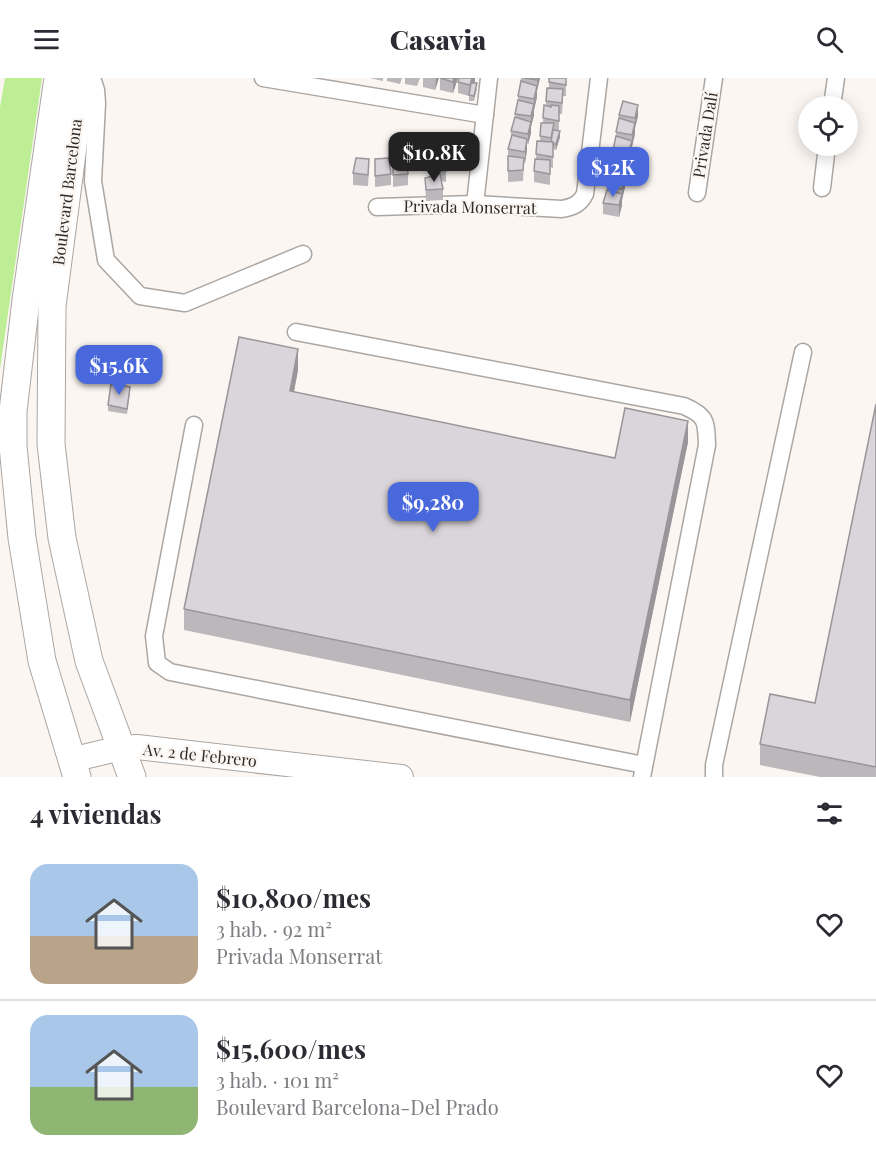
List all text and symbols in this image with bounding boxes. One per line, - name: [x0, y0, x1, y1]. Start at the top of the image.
- text: Casavia: [390, 21, 486, 57]
- icon: menu: [30, 23, 63, 56]
- icon: search: [813, 23, 846, 56]
- street label: Privada Dalí: [687, 90, 722, 179]
- map controls: [798, 96, 858, 156]
- button: locate: [798, 96, 858, 156]
- street label: Boulevard Barcelona: [47, 117, 86, 266]
- pin: $10.8K: [385, 132, 483, 183]
- text: $10.8K: [403, 138, 465, 165]
- pin: $12K: [577, 147, 649, 198]
- text: $12K: [591, 153, 635, 180]
- street label: Privada Monserrat: [403, 195, 537, 218]
- pin: $15.6K: [70, 345, 168, 396]
- text: $15.6K: [90, 351, 149, 378]
- pin: $9,280: [384, 482, 482, 533]
- text: $9,280: [402, 488, 464, 515]
- street label: Av. 2 de Febrero: [141, 738, 258, 771]
- text: 4 viviendas: [30, 796, 161, 831]
- icon: filters: [813, 797, 846, 830]
- text: $10,800/mes: [216, 880, 371, 915]
- icon: home: [78, 888, 150, 960]
- icon: heart: [813, 908, 846, 941]
- text: 3 hab. · 92 m²: [216, 915, 332, 942]
- text: Privada Monserrat: [216, 942, 382, 969]
- text: $15,600/mes: [216, 1031, 366, 1066]
- icon: home: [78, 1039, 150, 1111]
- icon: heart: [813, 1059, 846, 1092]
- text: 3 hab. · 101 m²: [216, 1066, 339, 1093]
- text: Boulevard Barcelona-Del Prado: [216, 1093, 499, 1120]

